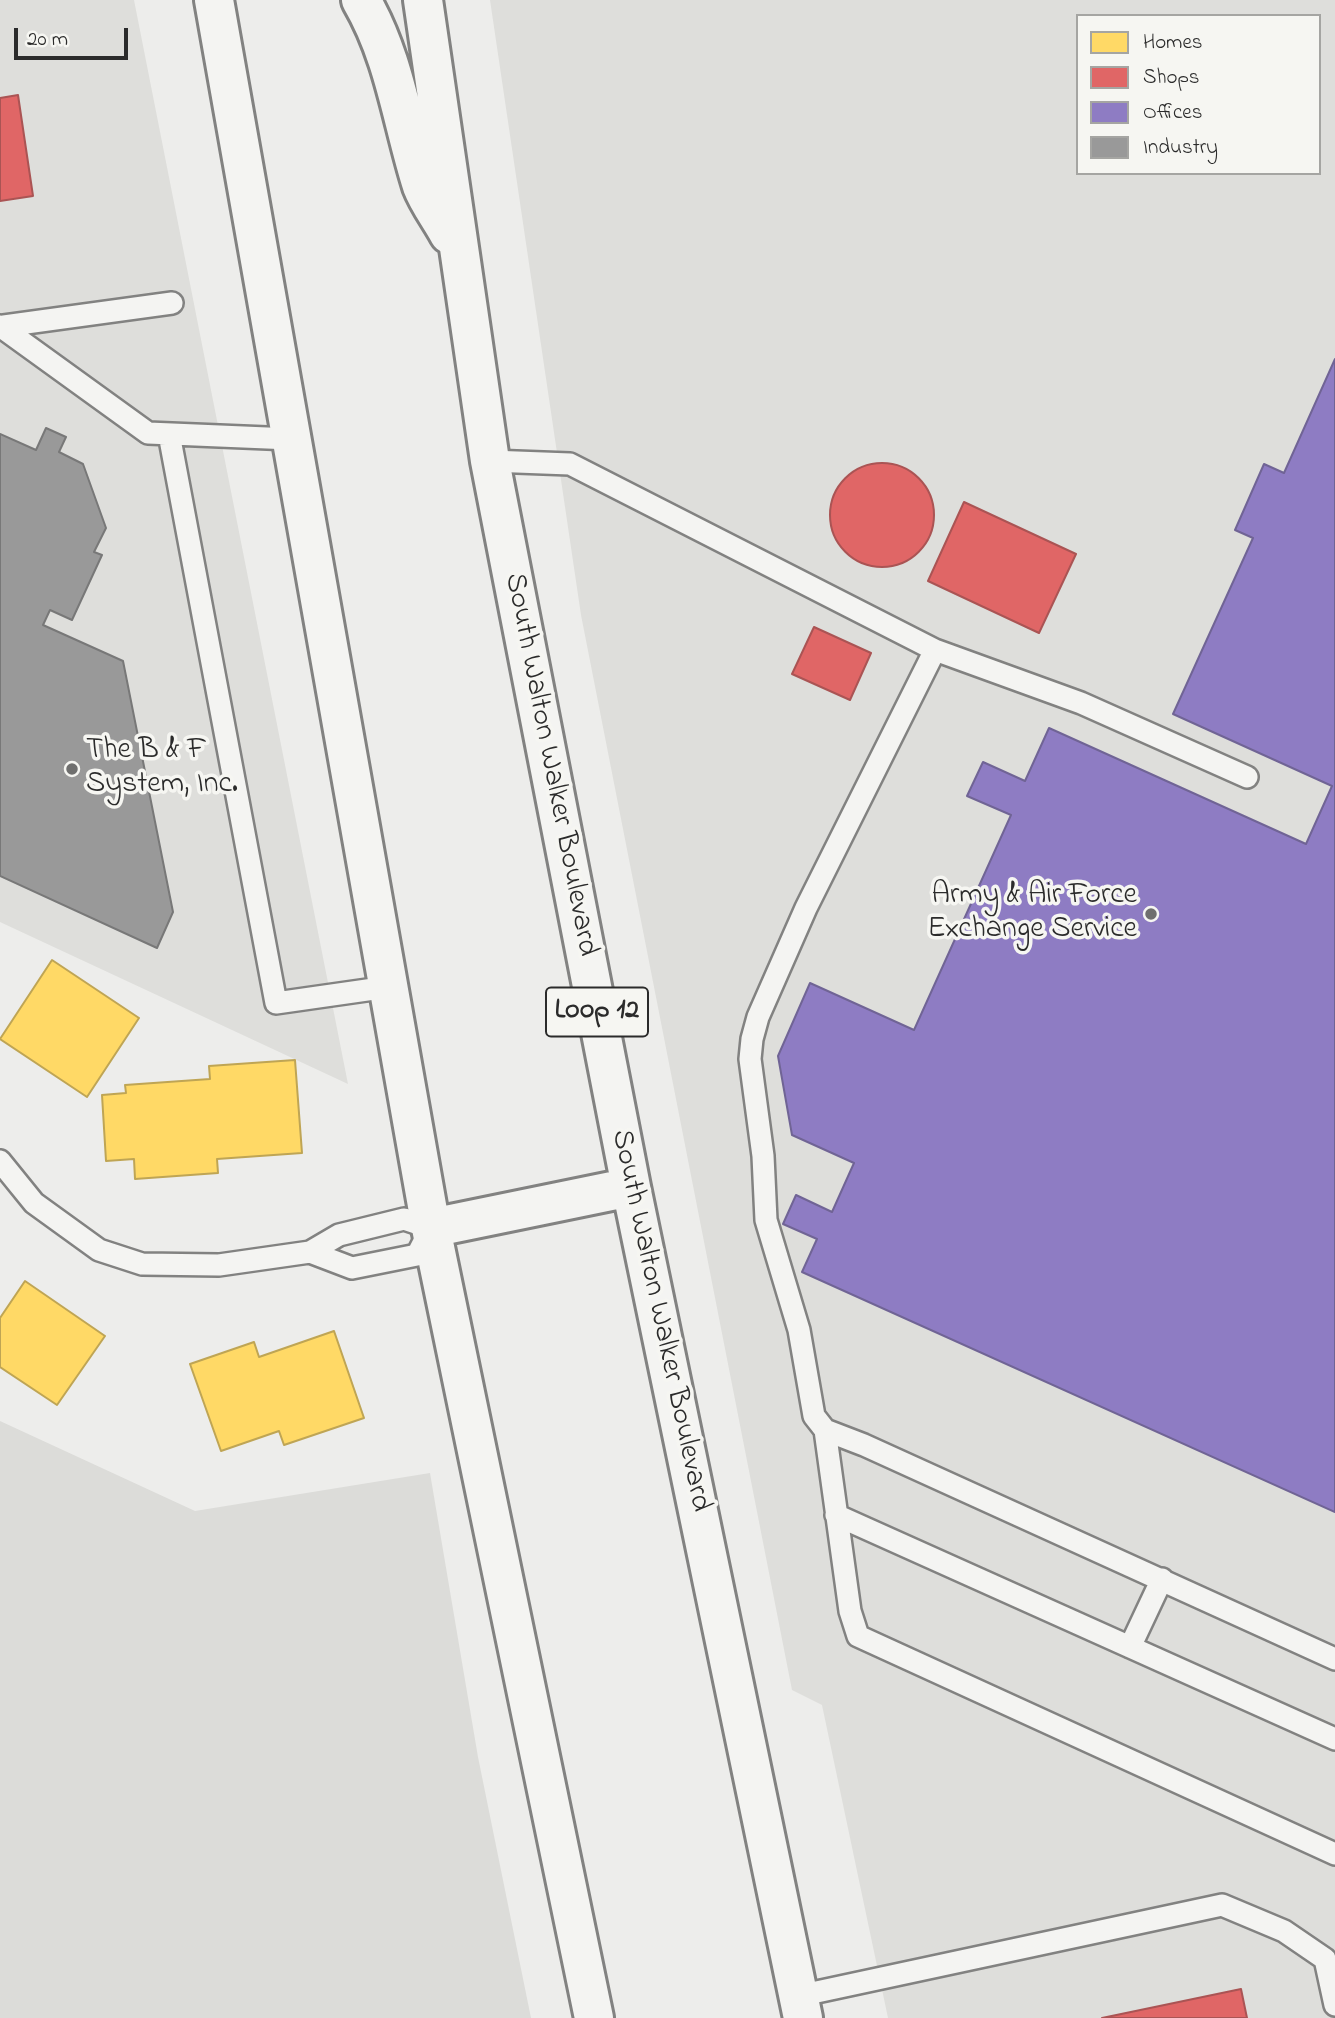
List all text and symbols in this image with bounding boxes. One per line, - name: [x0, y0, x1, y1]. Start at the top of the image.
- scale bar: [18, 14, 131, 58]
- legend: [1076, 14, 1321, 175]
- text: 20 m: [27, 25, 68, 55]
- text: Homes: [1143, 28, 1203, 58]
- text: Shops: [1143, 63, 1200, 93]
- text: Offices: [1143, 98, 1202, 128]
- text: Industry: [1143, 133, 1218, 163]
- street label: South Walton Walker Boulevard: [494, 570, 604, 960]
- place label: The B & F System, Inc.: [86, 734, 238, 804]
- marker: The B & F System, Inc.: [64, 761, 80, 777]
- place label: Army & Air Force Exchange Service: [928, 879, 1137, 950]
- marker: Army & Air Force Exchange Service: [1143, 906, 1159, 922]
- road number: Loop 12: [546, 988, 648, 1036]
- street label: South Walton Walker Boulevard: [601, 1127, 717, 1515]

